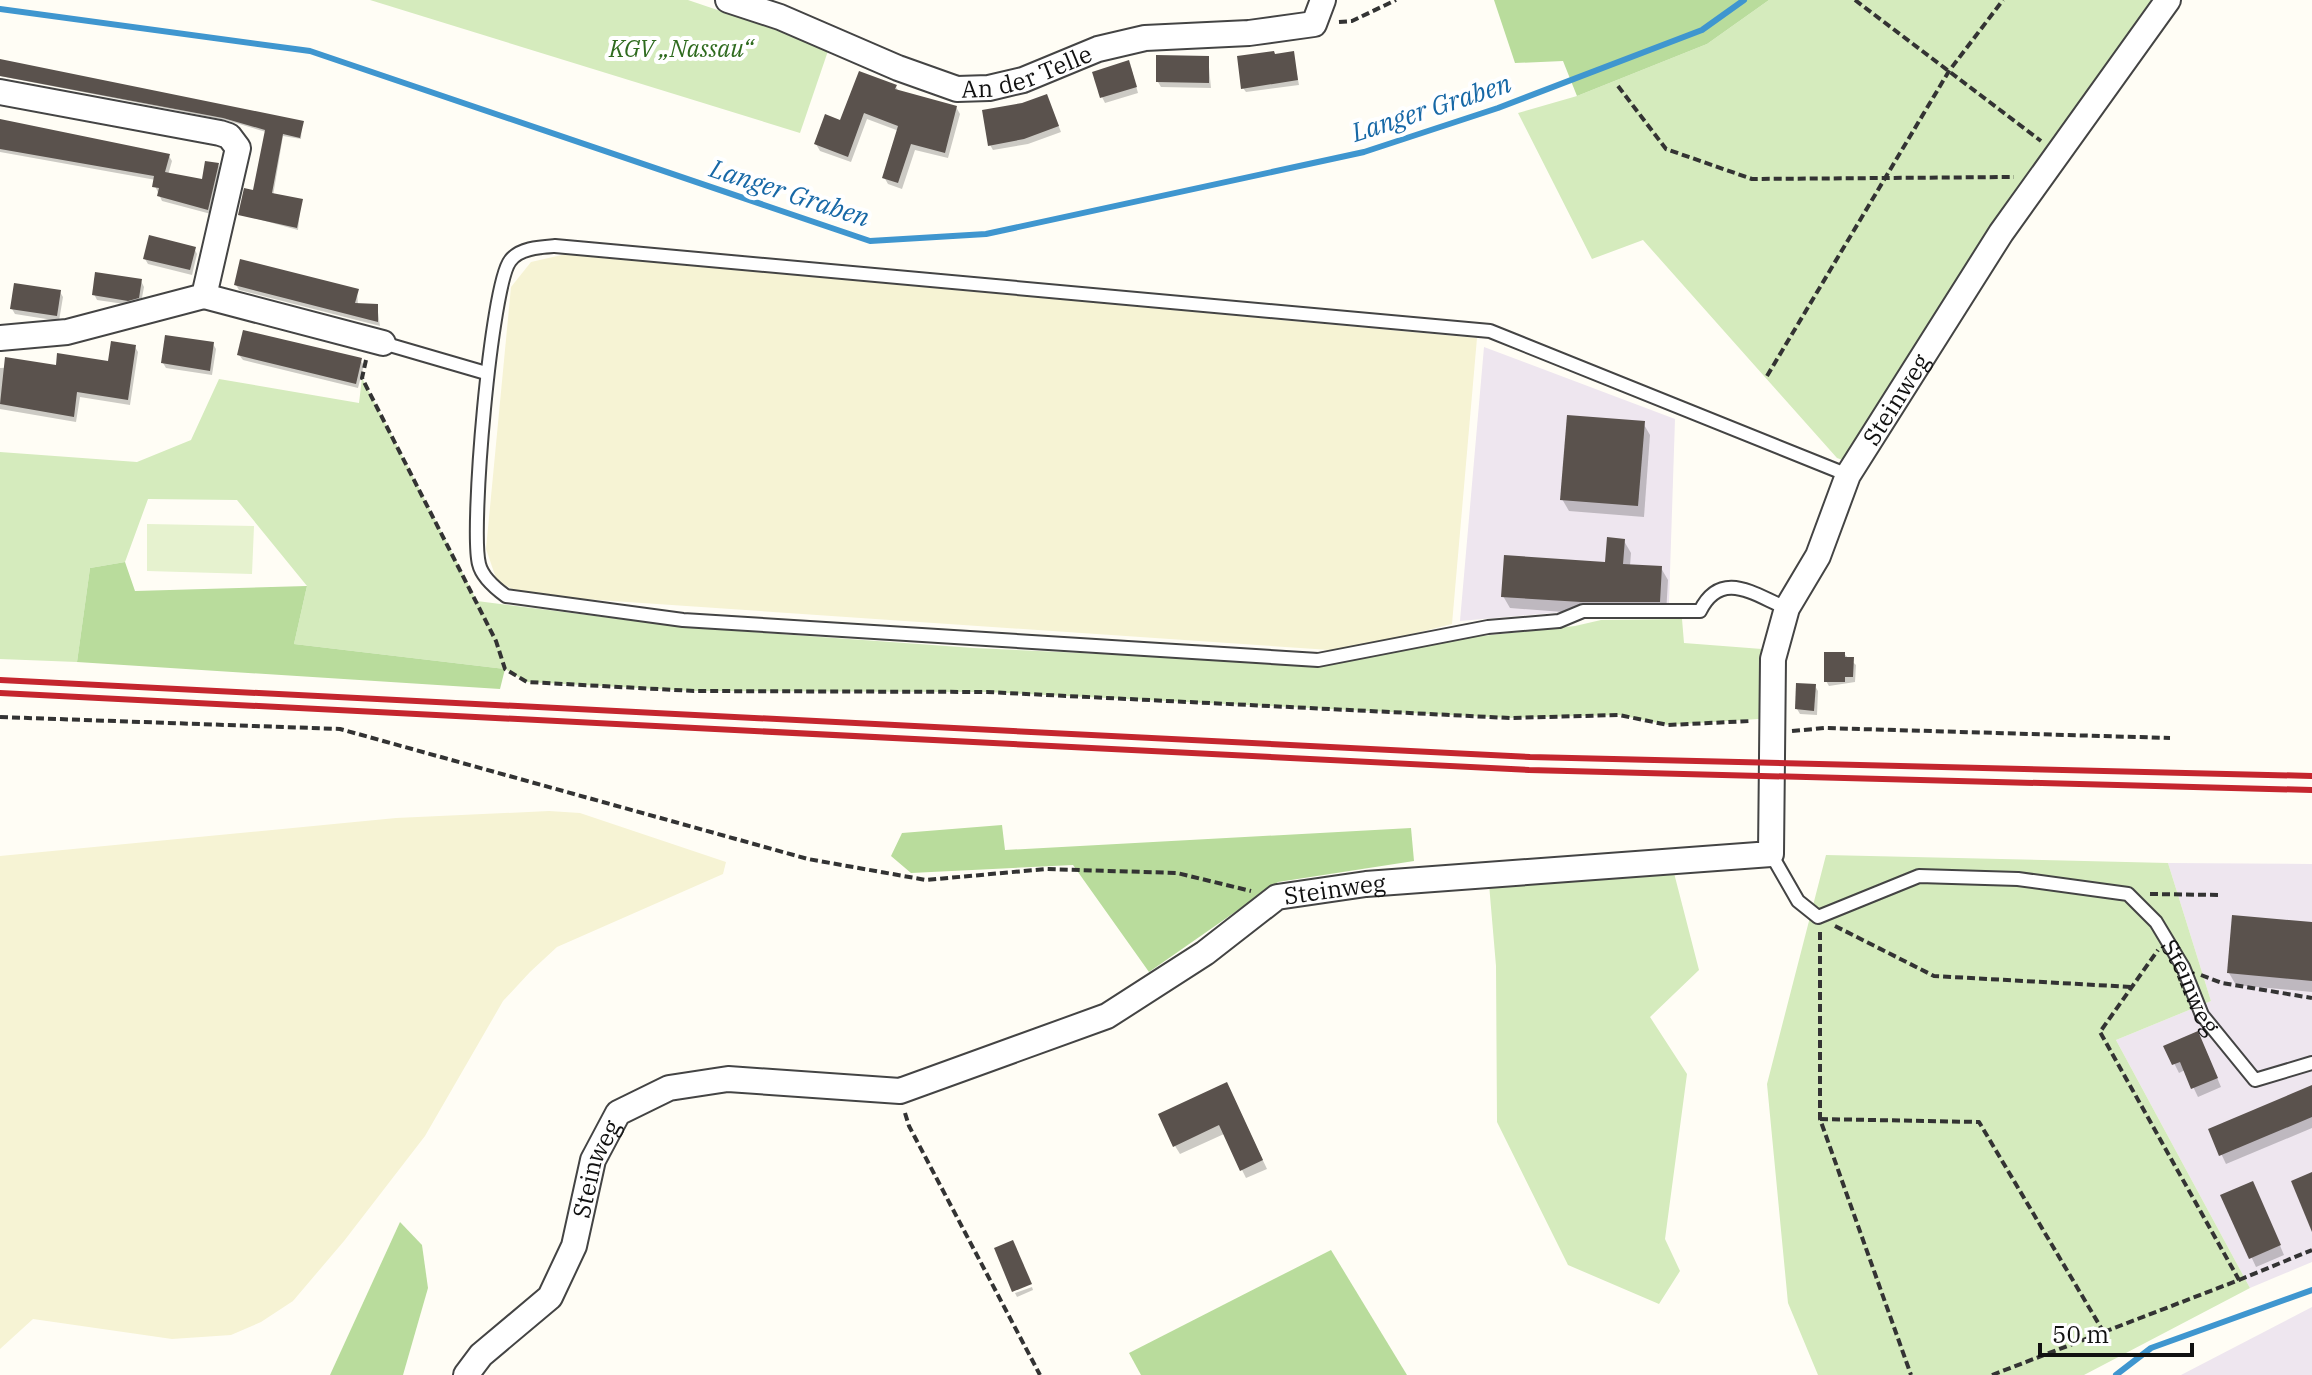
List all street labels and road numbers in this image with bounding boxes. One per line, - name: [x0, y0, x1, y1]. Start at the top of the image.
- street label: An der Telle: [961, 37, 1097, 105]
- street label: Steinweg: [1855, 347, 1937, 451]
- street label: Steinweg: [1282, 867, 1387, 912]
- street label: Steinweg: [2154, 933, 2227, 1041]
- street label: Steinweg: [565, 1114, 628, 1221]

